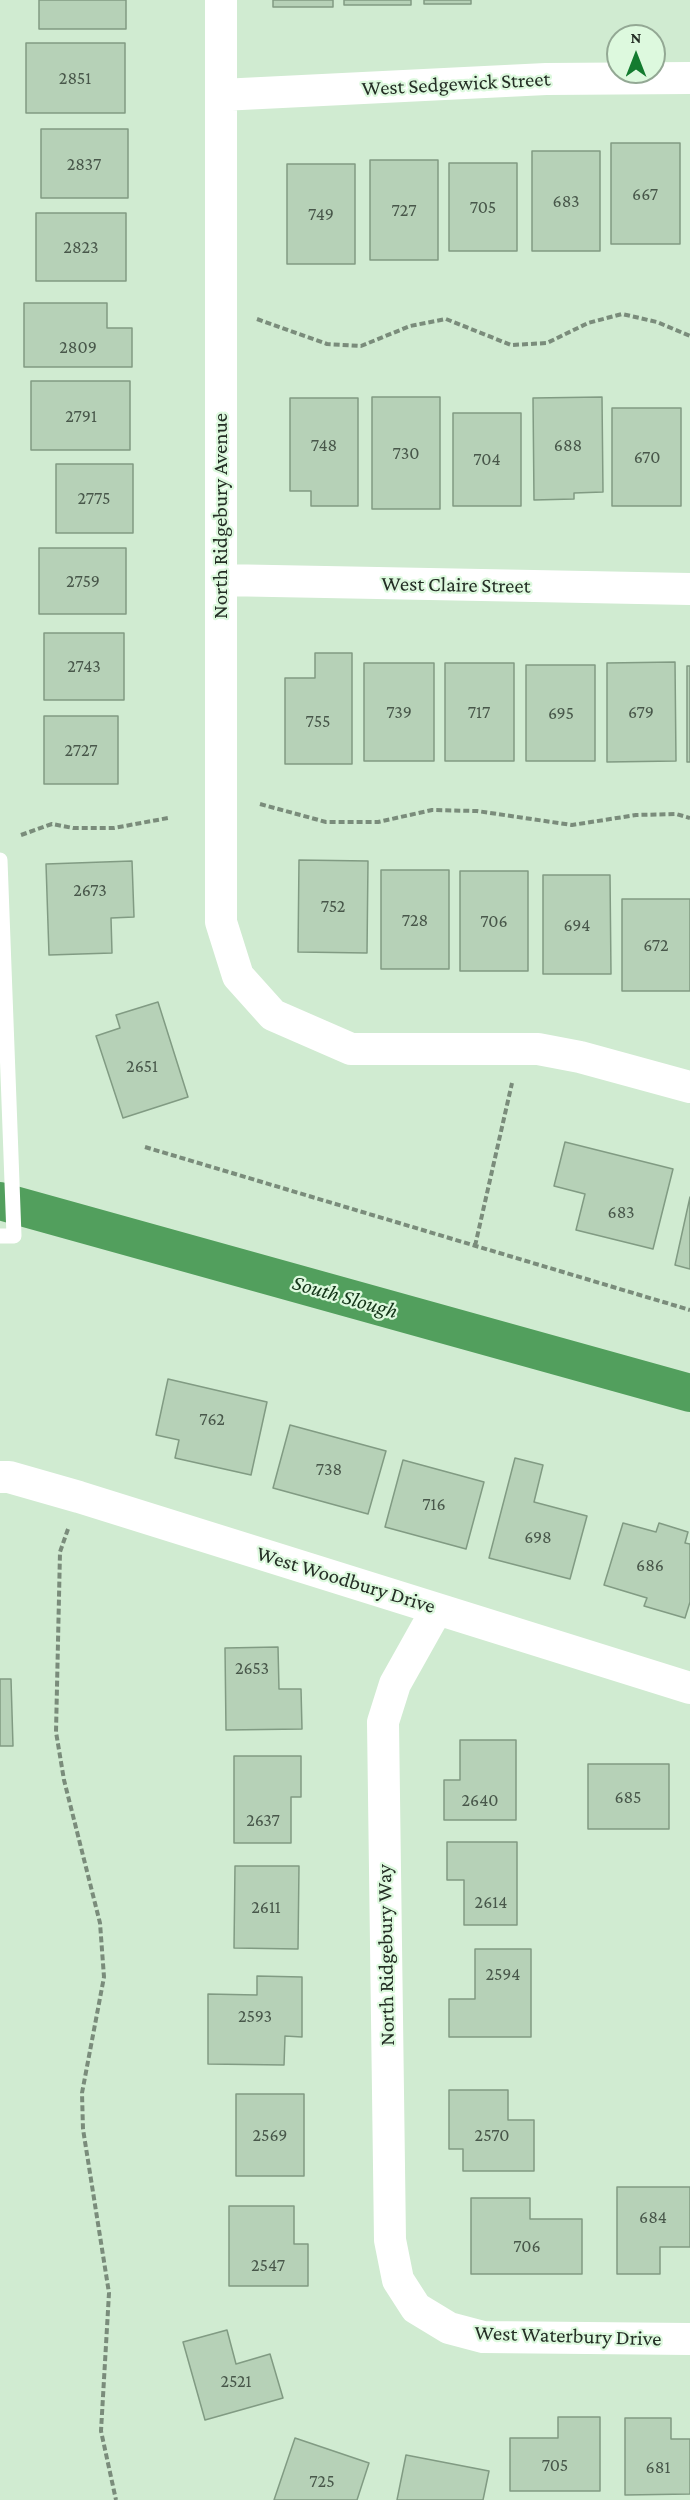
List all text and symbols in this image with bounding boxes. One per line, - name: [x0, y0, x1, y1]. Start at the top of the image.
- north arrow: [606, 24, 666, 84]
- text: N: [631, 29, 641, 46]
- street label: West Sedgewick Street: [361, 66, 551, 102]
- house number: 2851: [59, 67, 91, 89]
- house number: 2837: [67, 153, 101, 175]
- house number: 667: [632, 183, 658, 205]
- house number: 683: [552, 190, 580, 212]
- house number: 705: [470, 196, 496, 218]
- house number: 727: [392, 199, 416, 221]
- house number: 749: [308, 203, 334, 225]
- house number: 2823: [63, 236, 99, 258]
- house number: 2809: [59, 336, 97, 358]
- house number: 2791: [65, 405, 97, 427]
- street label: North Ridgebury Avenue: [208, 413, 234, 619]
- house number: 748: [311, 434, 337, 456]
- house number: 688: [554, 434, 582, 456]
- house number: 730: [393, 442, 419, 464]
- house number: 670: [634, 446, 660, 468]
- house number: 704: [473, 448, 501, 470]
- house number: 2775: [77, 487, 111, 509]
- house number: 2759: [66, 570, 100, 592]
- street label: West Claire Street: [381, 571, 531, 599]
- house number: 2743: [67, 655, 101, 677]
- house number: 739: [386, 701, 412, 723]
- house number: 717: [468, 701, 490, 723]
- house number: 679: [628, 701, 654, 723]
- house number: 695: [548, 702, 574, 724]
- house number: 755: [306, 710, 330, 732]
- house number: 2727: [64, 739, 98, 761]
- house number: 2673: [73, 879, 107, 901]
- house number: 752: [321, 895, 345, 917]
- house number: 728: [402, 909, 428, 931]
- house number: 706: [480, 910, 508, 932]
- house number: 694: [564, 914, 590, 936]
- house number: 672: [643, 934, 669, 956]
- house number: 2651: [126, 1055, 158, 1077]
- house number: 683: [608, 1201, 634, 1223]
- water label: South Slough: [289, 1269, 401, 1325]
- house number: 762: [199, 1408, 225, 1430]
- house number: 738: [316, 1458, 342, 1480]
- house number: 716: [422, 1493, 446, 1515]
- house number: 698: [524, 1526, 552, 1548]
- street label: West Woodbury Drive: [253, 1541, 439, 1619]
- house number: 686: [636, 1554, 664, 1576]
- house number: 2653: [235, 1657, 269, 1679]
- house number: 685: [614, 1786, 642, 1808]
- house number: 2640: [461, 1789, 499, 1811]
- house number: 2637: [246, 1809, 280, 1831]
- street label: North Ridgebury Way: [372, 1864, 400, 2046]
- house number: 2614: [475, 1891, 507, 1913]
- house number: 2611: [251, 1896, 281, 1918]
- house number: 2594: [486, 1963, 520, 1985]
- house number: 2593: [238, 2005, 272, 2027]
- house number: 2569: [253, 2124, 287, 2146]
- house number: 2570: [475, 2124, 509, 2146]
- house number: 684: [639, 2206, 667, 2228]
- house number: 706: [513, 2235, 541, 2257]
- house number: 2547: [251, 2254, 285, 2276]
- street label: West Waterbury Drive: [474, 2320, 662, 2352]
- house number: 2521: [220, 2370, 252, 2392]
- house number: 705: [542, 2454, 568, 2476]
- house number: 681: [646, 2456, 670, 2478]
- house number: 725: [309, 2470, 335, 2492]

